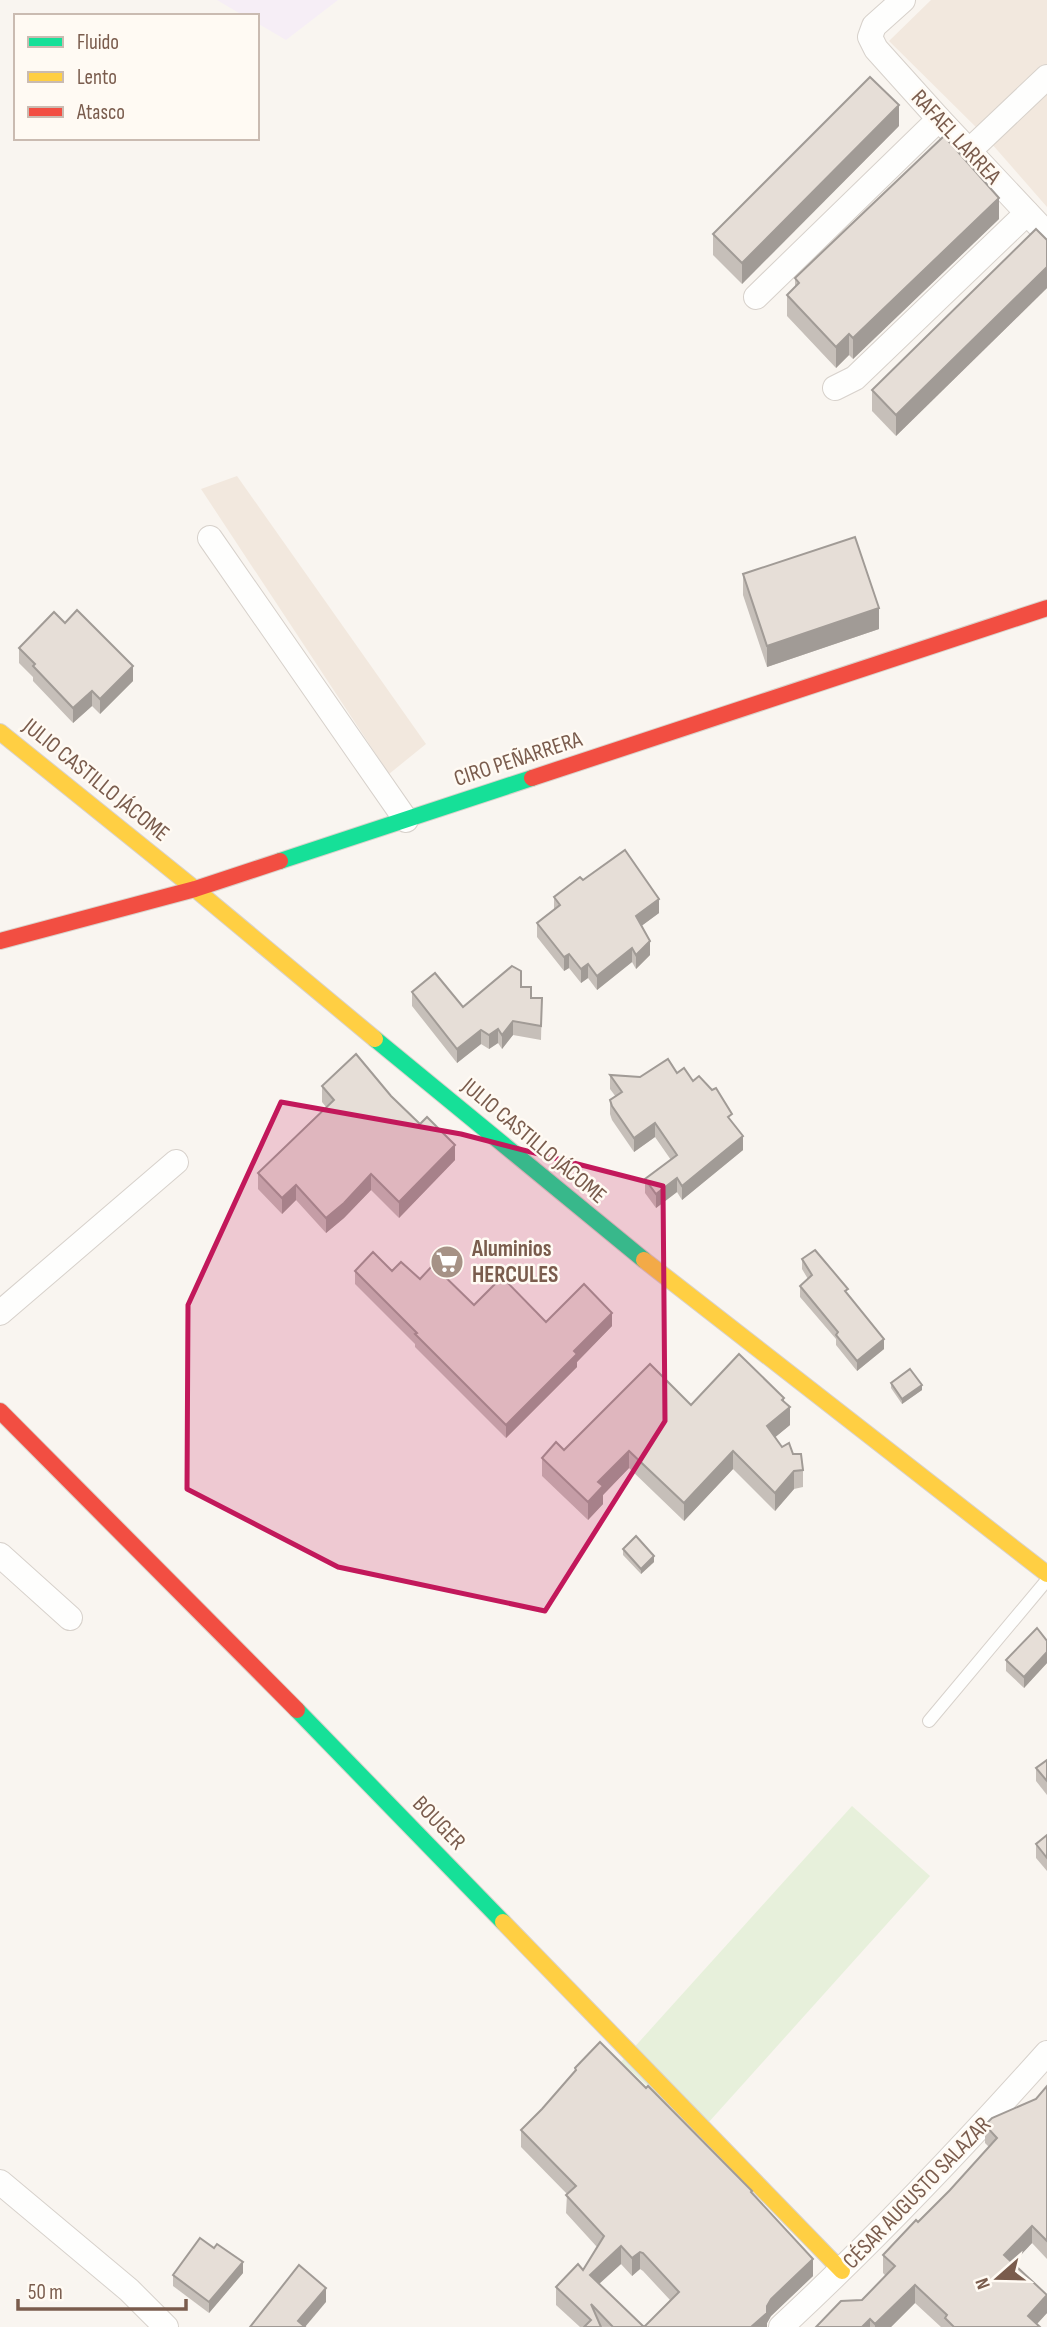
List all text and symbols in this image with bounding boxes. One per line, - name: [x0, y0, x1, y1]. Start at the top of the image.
- legend: [14, 14, 259, 140]
- text: Fluido: [77, 30, 119, 55]
- text: Lento: [77, 65, 117, 90]
- street label: RAFAEL LARREA: [905, 84, 1007, 190]
- text: Atasco: [76, 100, 125, 125]
- street label: JULIO CASTILLO JÁCOME: [16, 712, 175, 848]
- street label: CIRO PEÑARRERA: [450, 725, 586, 793]
- street label: JULIO CASTILLO JÁCOME: [455, 1072, 612, 1210]
- place label: Aluminios HERCULES: [471, 1235, 559, 1289]
- supermarket icon: Aluminios HERCULES: [428, 1243, 466, 1281]
- street label: BOUGER: [406, 1790, 472, 1856]
- street label: CÉSAR AUGUSTO SALAZAR: [837, 2111, 997, 2275]
- north arrow: [963, 2243, 1033, 2313]
- scale bar: [18, 2268, 186, 2312]
- text: N: [971, 2275, 996, 2292]
- text: 50 m: [28, 2280, 63, 2305]

